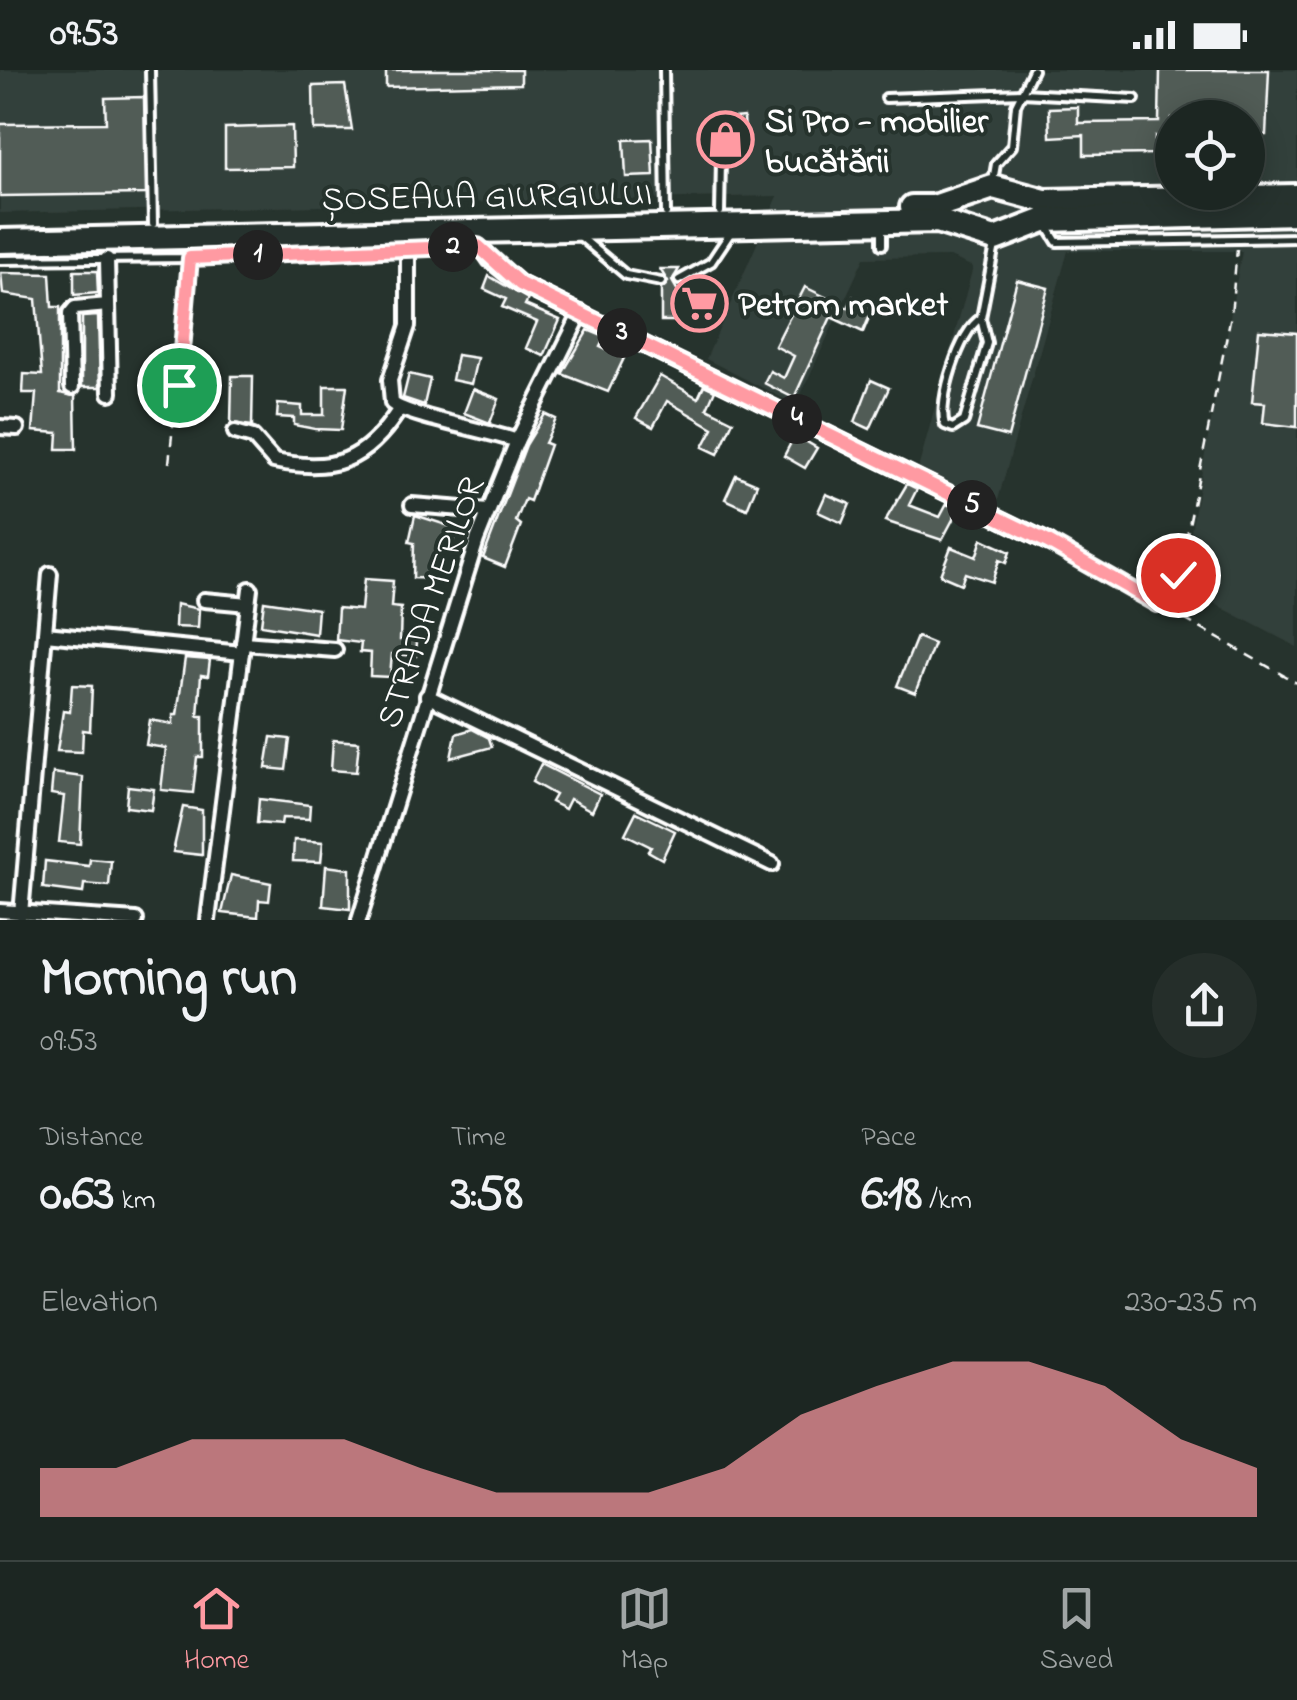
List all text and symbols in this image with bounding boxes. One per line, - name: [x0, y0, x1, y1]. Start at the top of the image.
- text: 09:53: [50, 7, 119, 63]
- place label: Si Pro - mobilier bucătării: [765, 98, 989, 189]
- map controls: [1155, 100, 1265, 210]
- button: locate: [1155, 100, 1265, 210]
- shop icon: Si Pro - mobilier bucătării: [696, 110, 756, 170]
- street label: ȘOSEAUA GIURGIULUI: [321, 170, 653, 227]
- pin: 2: [428, 222, 478, 272]
- text: 2: [446, 226, 460, 267]
- pin: 1: [233, 230, 283, 280]
- text: 1: [254, 234, 262, 275]
- supermarket icon: Petrom market: [669, 273, 729, 333]
- place label: Petrom market: [738, 281, 948, 332]
- pin: 3: [597, 308, 647, 358]
- text: 3: [616, 312, 628, 353]
- pin: [137, 343, 222, 428]
- icon: arrive: [152, 358, 207, 413]
- pin: 4: [772, 394, 822, 444]
- text: 4: [791, 398, 803, 439]
- street label: STRADA MERILOR: [365, 470, 499, 736]
- pin: 5: [947, 480, 997, 530]
- text: 5: [964, 484, 980, 525]
- pin: [1136, 533, 1221, 618]
- icon: check: [1151, 548, 1206, 603]
- text: Morning run: [40, 941, 297, 1021]
- button: share: [1152, 953, 1257, 1058]
- text: 09:53: [40, 1019, 98, 1066]
- text: Distance: [40, 1118, 143, 1159]
- text: Time: [451, 1118, 506, 1159]
- text: Pace: [861, 1118, 916, 1159]
- text: 0.63: [40, 1159, 114, 1232]
- text: 3:58: [451, 1159, 523, 1232]
- text: 6:18: [861, 1159, 922, 1232]
- text: km: [114, 1181, 155, 1222]
- text: /km: [922, 1181, 972, 1222]
- text: Elevation: [40, 1280, 158, 1327]
- text: 230–235 m: [1125, 1280, 1257, 1327]
- tab: Home: [184, 1581, 249, 1682]
- tab: Map: [617, 1581, 672, 1682]
- tab: Saved: [1040, 1581, 1113, 1682]

